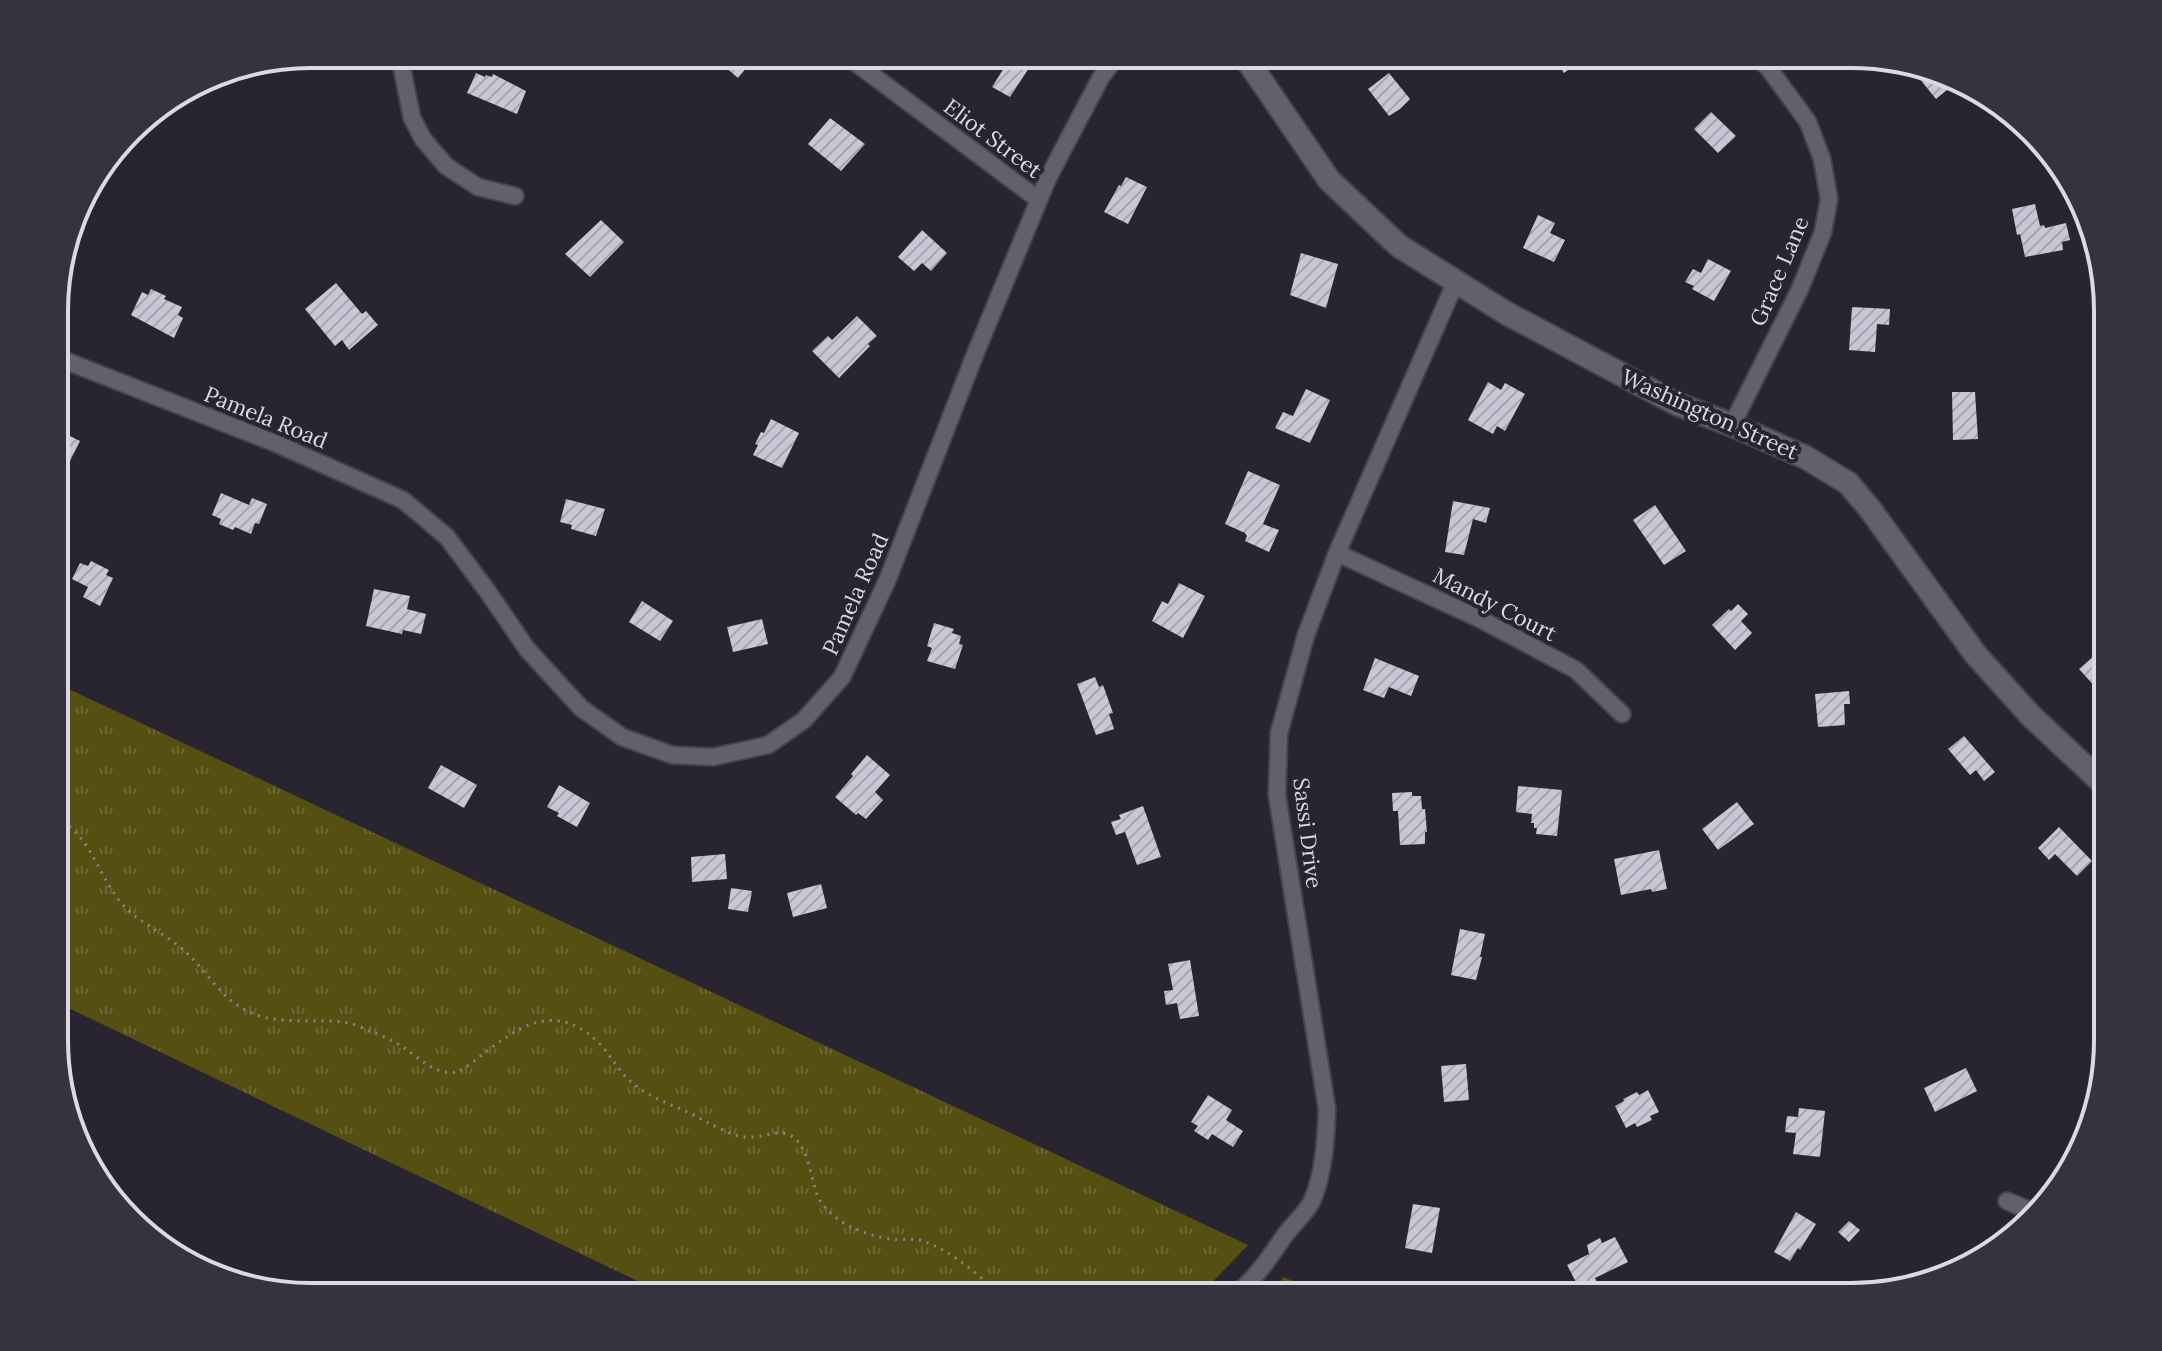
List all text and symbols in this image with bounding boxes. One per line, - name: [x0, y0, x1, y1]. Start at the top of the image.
- street label: Eliot Street: [938, 92, 1048, 184]
- street label: Grace Lane: [1743, 212, 1815, 330]
- street label: Washington Street: [1617, 362, 1803, 466]
- street label: Pamela Road: [200, 380, 332, 454]
- street label: Pamela Road: [816, 529, 894, 659]
- street label: Mandy Court: [1429, 561, 1562, 647]
- street label: Sassi Drive: [1287, 776, 1329, 890]

